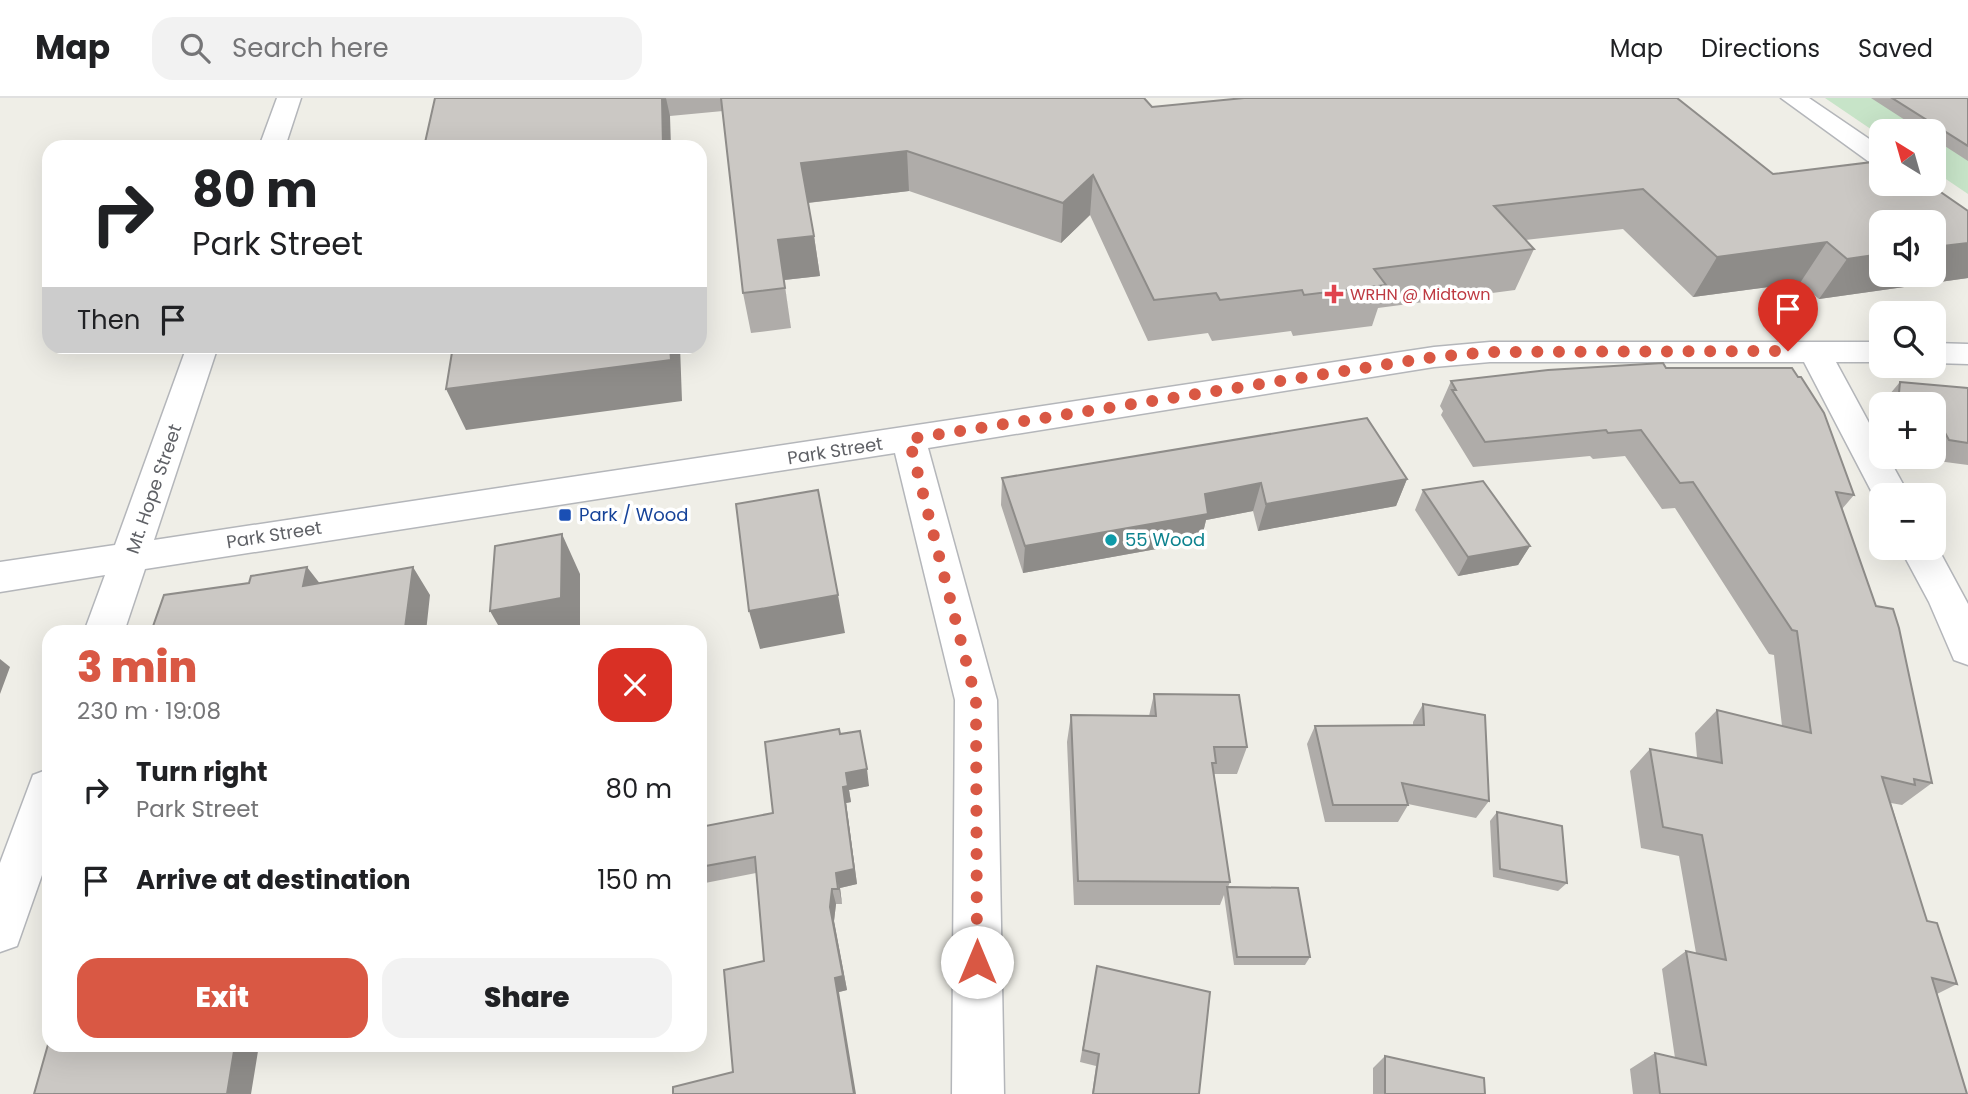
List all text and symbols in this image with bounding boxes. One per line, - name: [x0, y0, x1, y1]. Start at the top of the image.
- search box: [152, 17, 642, 80]
- text: Map: [35, 24, 110, 71]
- icon: search: [176, 29, 214, 67]
- text: Search here: [232, 30, 389, 66]
- text: Map: [1610, 32, 1663, 65]
- text: Directions: [1701, 32, 1820, 65]
- text: Saved: [1858, 32, 1933, 65]
- north arrow: [1869, 119, 1946, 196]
- map controls: [1869, 119, 1946, 560]
- text: 80 m: [192, 156, 318, 224]
- icon: right: [77, 168, 168, 259]
- button: sound: [1869, 210, 1946, 287]
- text: Park Street: [192, 221, 363, 266]
- pin: [1758, 279, 1818, 351]
- place label: WRHN @ Midtown: [1350, 283, 1490, 306]
- marker: WRHN @ Midtown: [1324, 284, 1344, 304]
- icon: arrive: [1769, 290, 1807, 328]
- icon: arrive: [154, 301, 192, 339]
- button: search: [1869, 301, 1946, 378]
- text: Then: [77, 302, 140, 338]
- button: +: [1869, 392, 1946, 469]
- street label: Mt. Hope Street: [120, 421, 187, 557]
- street label: Park Street: [786, 431, 884, 470]
- button: −: [1869, 483, 1946, 560]
- place label: Park / Wood: [579, 502, 689, 527]
- marker: Park / Wood: [557, 507, 573, 523]
- street label: Park Street: [225, 515, 323, 554]
- place label: 55 Wood: [1125, 527, 1205, 552]
- marker: 55 Wood: [1103, 532, 1119, 548]
- text: 3 min: [77, 638, 197, 697]
- button: close: [598, 648, 672, 722]
- text: 230 m · 19:08: [77, 695, 221, 727]
- text: Turn right: [136, 754, 268, 790]
- icon: right: [77, 771, 115, 809]
- text: 80 m: [606, 771, 672, 807]
- text: Park Street: [136, 793, 259, 825]
- icon: arrive: [77, 862, 115, 900]
- text: Arrive at destination: [136, 862, 411, 898]
- text: 150 m: [597, 862, 672, 898]
- position arrow: [940, 925, 1014, 999]
- button: Exit: [77, 958, 368, 1038]
- button: Share: [382, 958, 672, 1038]

